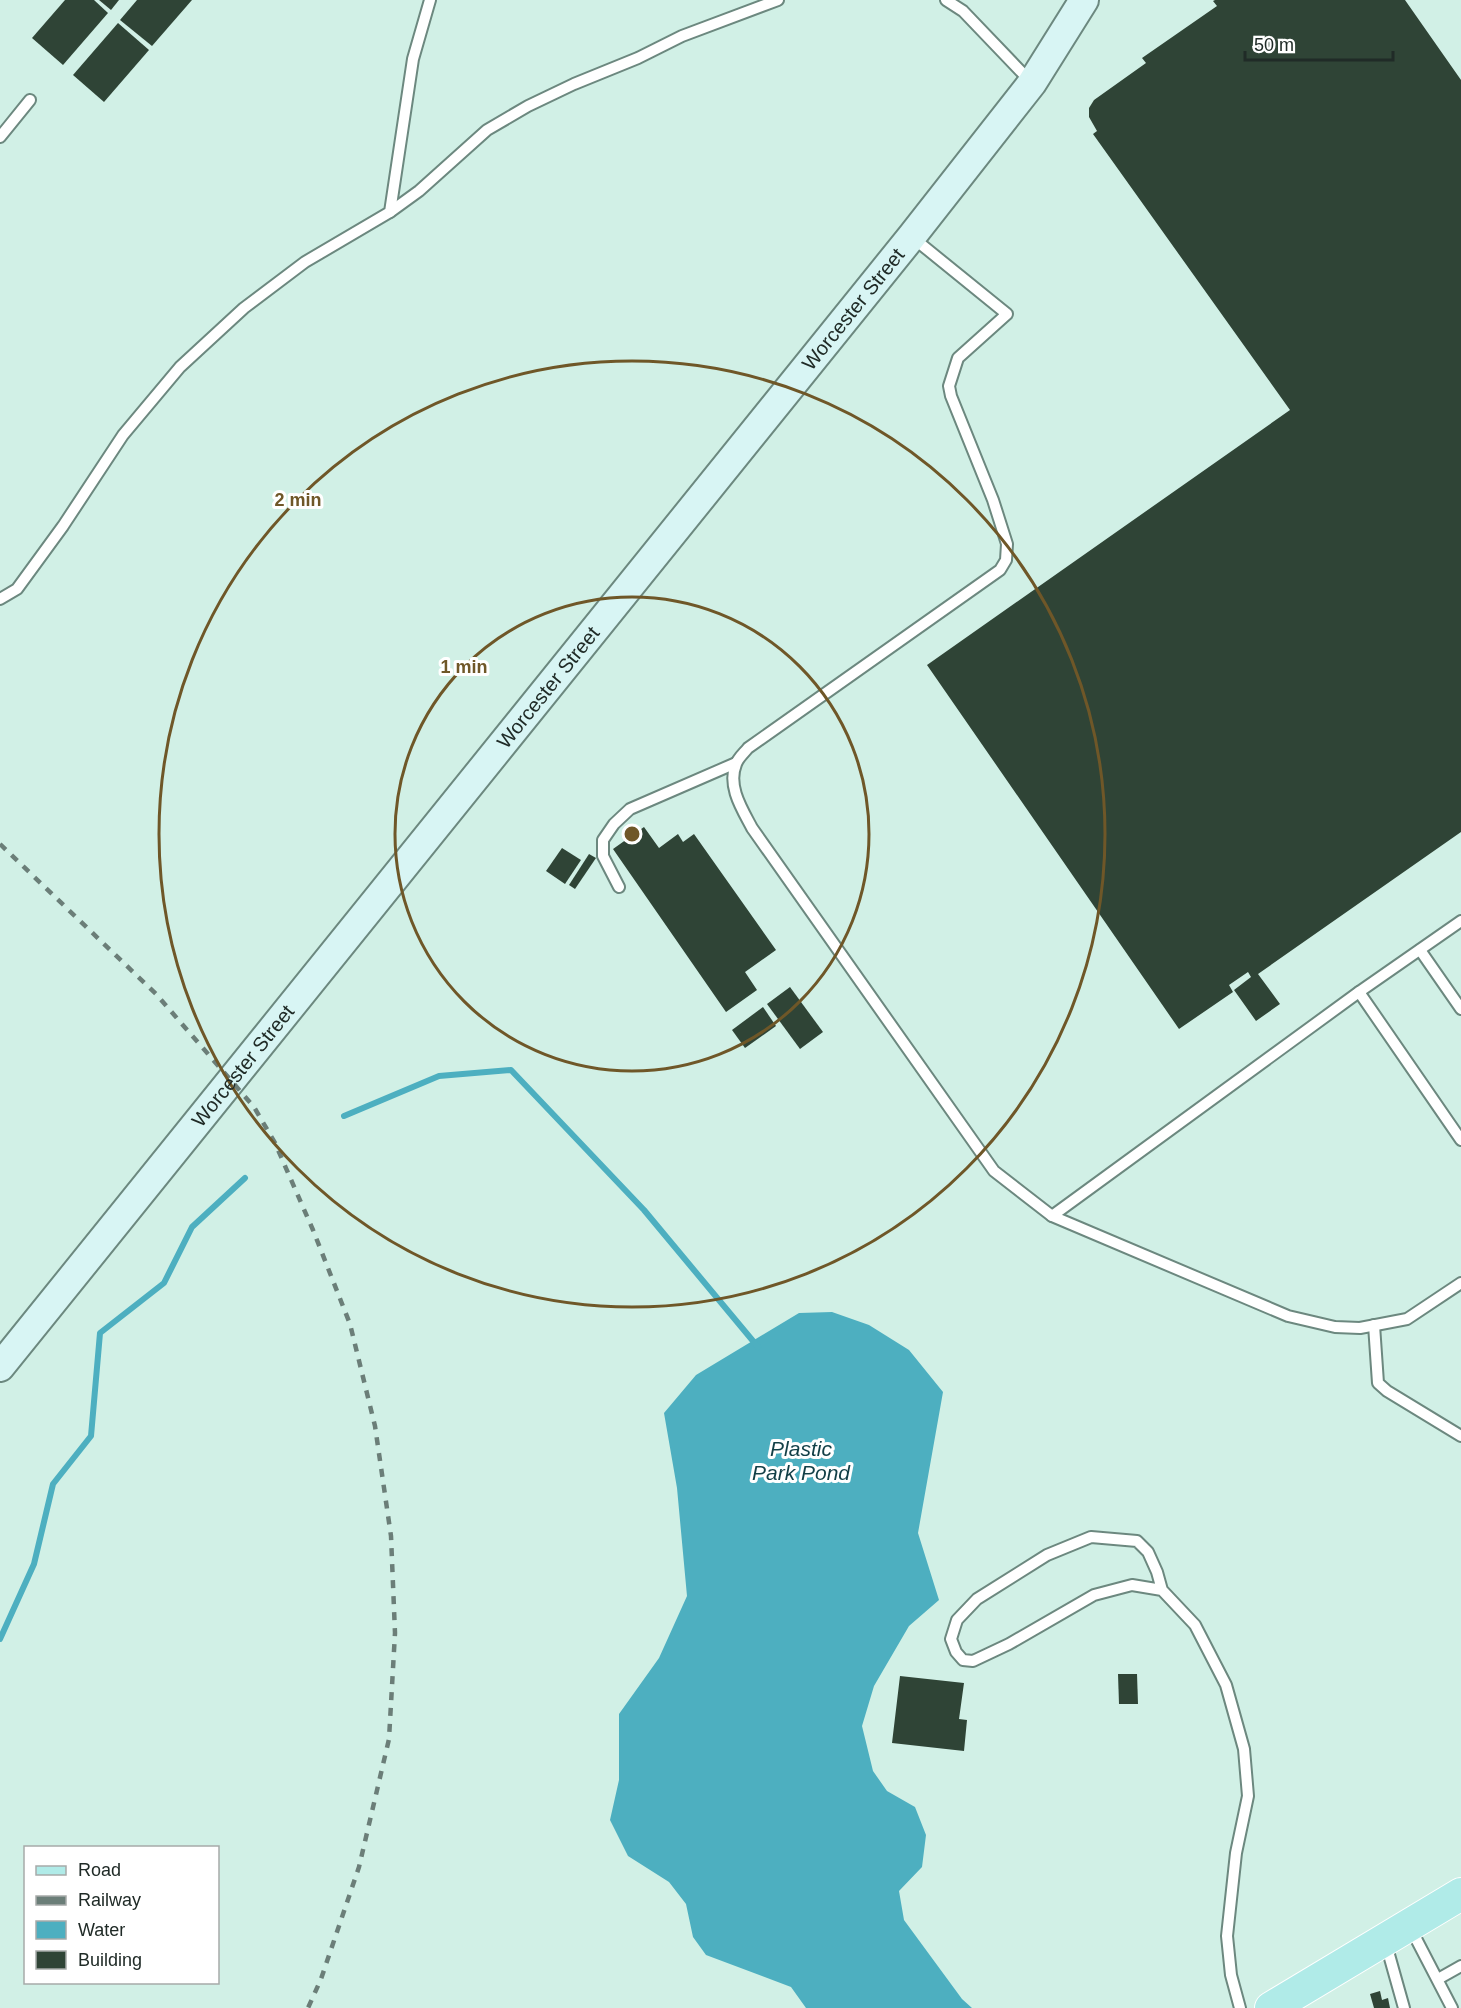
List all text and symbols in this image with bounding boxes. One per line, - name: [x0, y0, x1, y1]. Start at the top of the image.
- scale bar: [1245, 24, 1394, 62]
- text: 50 m: [1254, 35, 1294, 55]
- street label: Worcester Street: [797, 244, 909, 374]
- text: 2 min: [274, 490, 322, 510]
- street label: Worcester Street: [492, 622, 604, 753]
- text: 1 min: [440, 657, 488, 677]
- centre of rings: [622, 824, 642, 844]
- street label: Worcester Street: [187, 1000, 299, 1131]
- water label: Plastic Park Pond: [752, 1437, 851, 1484]
- legend: [24, 1846, 219, 1984]
- text: Road: [78, 1860, 121, 1880]
- text: Railway: [78, 1890, 141, 1910]
- text: Water: [78, 1920, 125, 1940]
- text: Building: [78, 1950, 142, 1970]

